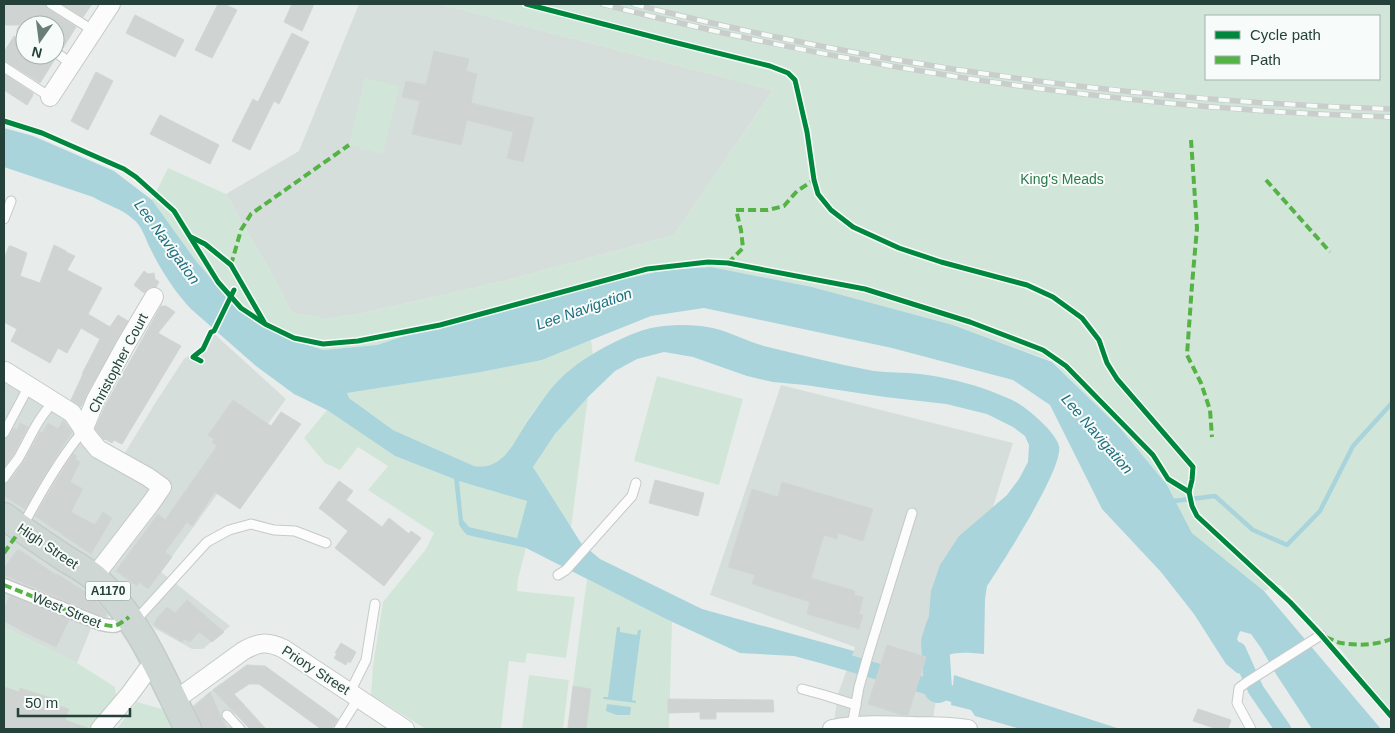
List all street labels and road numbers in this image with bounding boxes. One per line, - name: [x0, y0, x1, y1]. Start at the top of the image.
- street label: Christopher Court: [85, 310, 151, 416]
- street label: High Street: [14, 520, 82, 572]
- road number: A1170: [86, 582, 130, 600]
- street label: West Street: [30, 589, 104, 631]
- street label: Priory Street: [279, 642, 353, 698]

